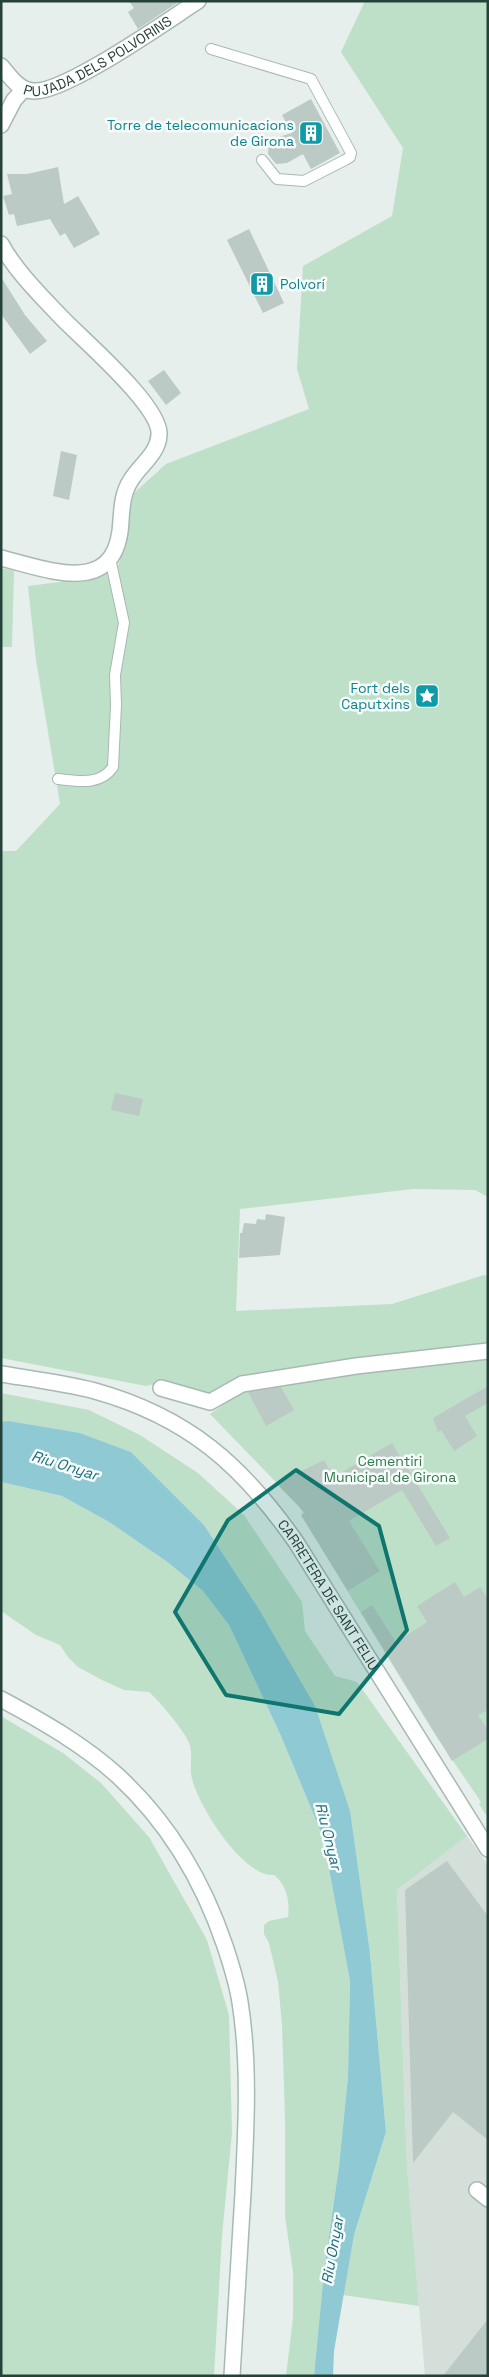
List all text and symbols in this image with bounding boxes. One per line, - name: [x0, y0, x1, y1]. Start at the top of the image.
- street label: PUJADA DELS POLVORINS: [21, 12, 175, 100]
- place label: Torre de telecomunicacions de Girona: [107, 116, 294, 150]
- building icon: Torre de telecomunicacions de Girona: [298, 120, 324, 146]
- building icon: Polvorí: [249, 271, 275, 297]
- place label: Polvorí: [280, 275, 325, 293]
- place label: Fort dels Caputxins: [341, 679, 410, 713]
- place icon: Fort dels Caputxins: [414, 683, 440, 709]
- water label: Riu Onyar: [29, 1446, 102, 1485]
- park label: Cementiri Municipal de Girona: [324, 1452, 456, 1486]
- street label: CARRETERA DE SANT FELIU: [274, 1516, 383, 1674]
- water label: Riu Onyar: [311, 1800, 347, 1873]
- water label: Riu Onyar: [317, 2213, 348, 2286]

